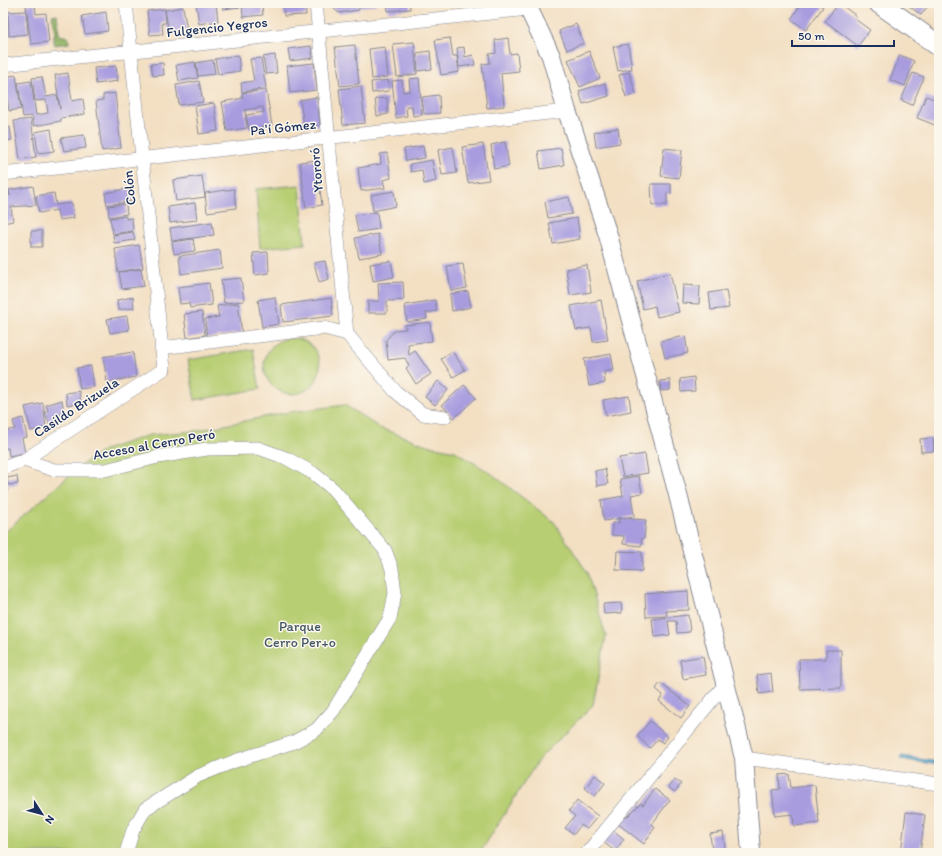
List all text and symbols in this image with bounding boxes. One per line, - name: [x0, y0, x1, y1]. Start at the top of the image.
- street label: Fulgencio Yegros: [166, 14, 268, 41]
- scale bar: [792, 22, 894, 48]
- text: 50 m: [798, 29, 824, 43]
- street label: Pa'í Gómez: [249, 116, 317, 139]
- street label: Ytororó: [306, 147, 327, 193]
- street label: Colón: [119, 169, 140, 206]
- street label: Casildo Brizuela: [30, 373, 123, 441]
- street label: Acceso al Cerro Peró: [92, 425, 217, 464]
- park label: Parque Cerro Per+o: [264, 618, 336, 651]
- north arrow: [22, 794, 62, 834]
- text: N: [42, 813, 57, 826]

